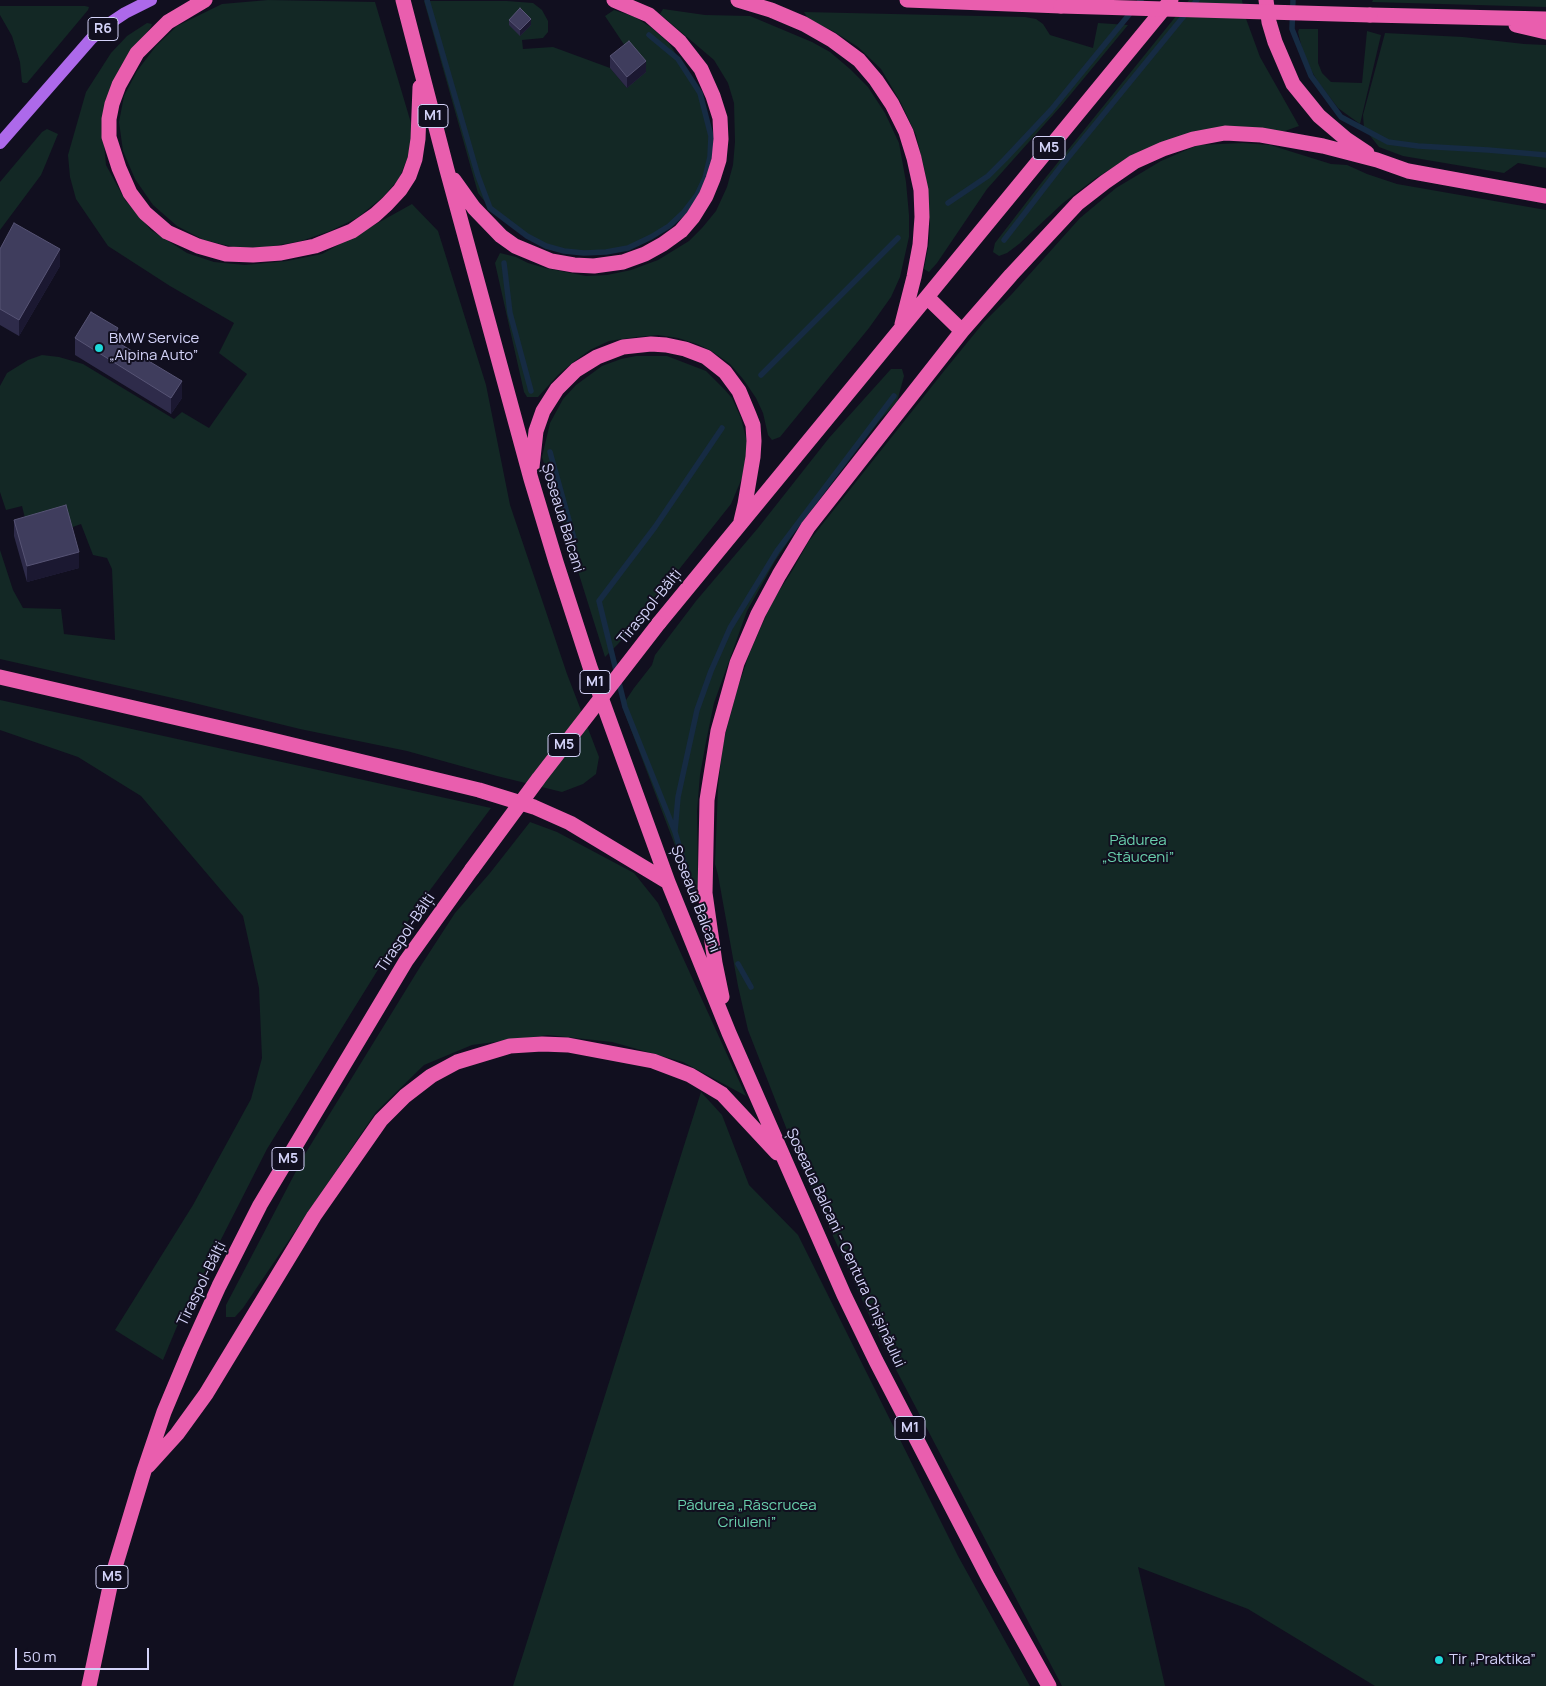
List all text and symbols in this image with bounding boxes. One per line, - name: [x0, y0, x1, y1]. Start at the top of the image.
- road number: R6: [88, 18, 118, 40]
- road number: M1: [418, 104, 448, 128]
- road number: M5: [1033, 136, 1065, 160]
- place label: BMW Service „Alpina Auto”: [109, 330, 199, 365]
- marker: BMW Service „Alpina Auto”: [93, 342, 105, 354]
- street label: Șoseaua Balcani: [537, 461, 587, 575]
- street label: Tiraspol-Bălți: [614, 566, 686, 648]
- road number: M1: [580, 670, 610, 694]
- road number: M5: [548, 734, 580, 756]
- park label: Pădurea „Stăuceni”: [1102, 832, 1174, 867]
- street label: Șoseaua Balcani: [666, 843, 724, 955]
- street label: Tiraspol-Bălți: [373, 890, 439, 976]
- street label: Șoseaua Balcani - Centura Chișinăului: [782, 1126, 908, 1370]
- road number: M5: [272, 1148, 304, 1170]
- street label: Tiraspol-Bălți: [174, 1239, 230, 1329]
- road number: M1: [895, 1416, 925, 1440]
- park label: Pădurea „Răscrucea Criuleni”: [678, 1497, 816, 1532]
- road number: M5: [96, 1565, 128, 1588]
- scale bar: [18, 1638, 151, 1670]
- text: 50 m: [23, 1646, 57, 1667]
- place label: Tir „Praktika”: [1449, 1651, 1536, 1669]
- marker: Tir „Praktika”: [1433, 1654, 1445, 1666]

